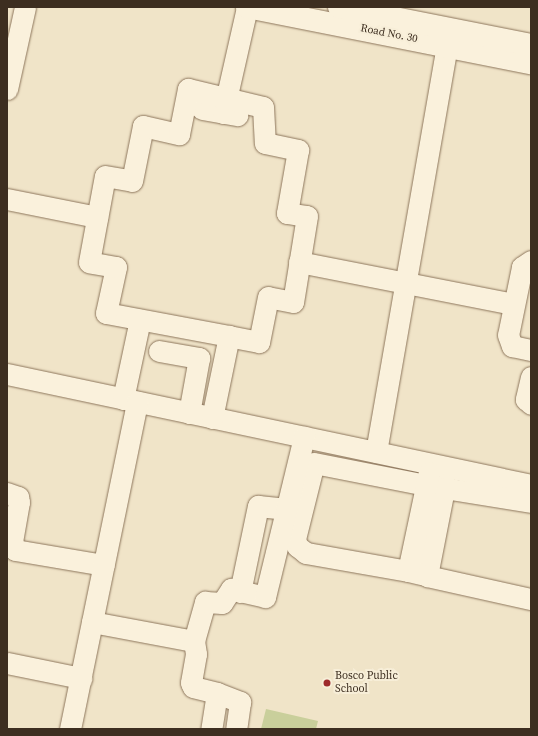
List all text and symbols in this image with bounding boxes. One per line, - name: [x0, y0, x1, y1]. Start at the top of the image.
- street label: Road No. 30: [359, 22, 419, 46]
- place label: Bosco Public School: [335, 670, 398, 696]
- marker: Bosco Public School: [322, 678, 332, 688]

